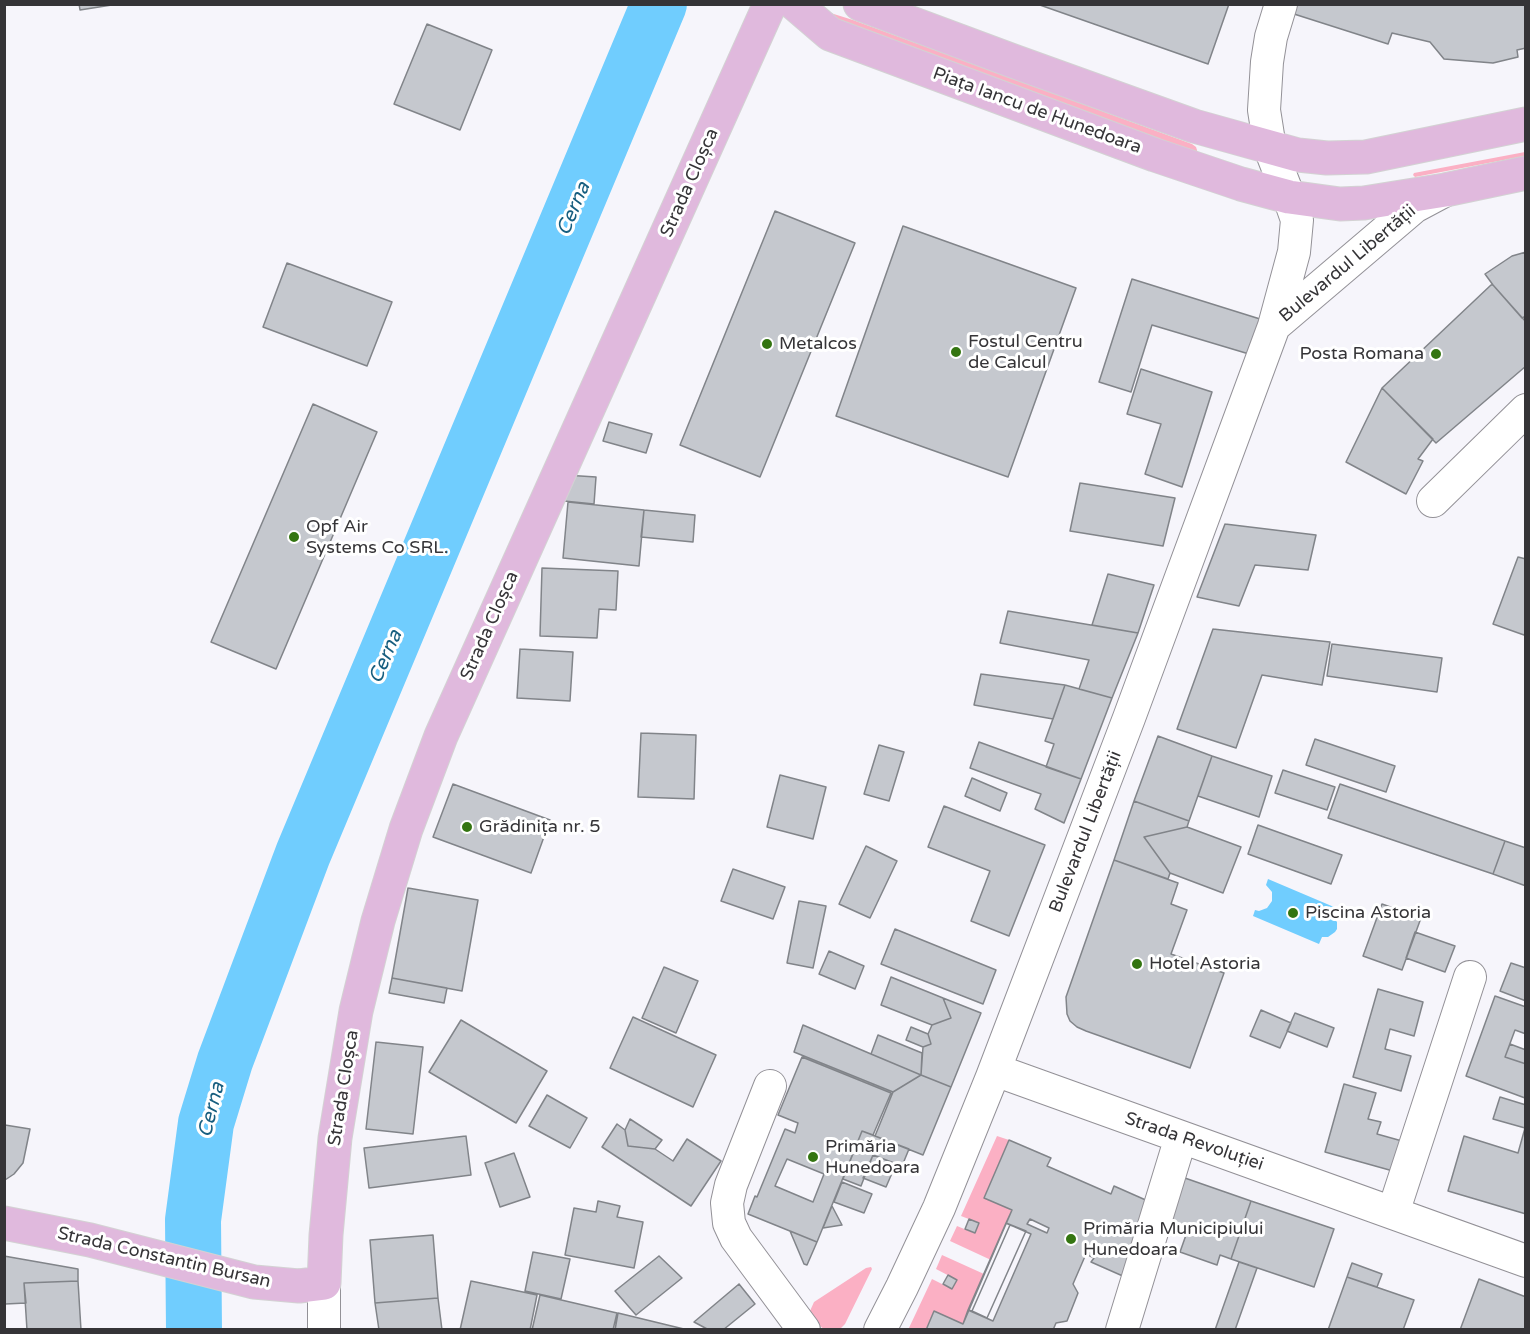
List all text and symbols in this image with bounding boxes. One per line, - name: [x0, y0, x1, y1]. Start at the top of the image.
- street label: Piața Iancu de Hunedoara: [930, 63, 1144, 159]
- street label: Strada Cloșca: [656, 125, 724, 241]
- water label: Cerna: [552, 179, 596, 239]
- street label: Bulevardul Libertății: [1275, 201, 1421, 327]
- place label: Fostul Centru de Calcul: [968, 331, 1083, 374]
- place label: Metalcos: [779, 333, 857, 355]
- marker: Metalcos: [760, 337, 774, 351]
- place label: Posta Romana: [1299, 343, 1424, 365]
- marker: Fostul Centru de Calcul: [949, 345, 963, 359]
- marker: Posta Romana: [1429, 347, 1443, 361]
- place label: Opf Air Systems Co SRL.: [306, 516, 448, 558]
- marker: Opf Air Systems Co SRL.: [287, 530, 301, 544]
- street label: Strada Cloșca: [456, 568, 524, 684]
- water label: Cerna: [364, 627, 408, 687]
- street label: Bulevardul Libertății: [1045, 748, 1127, 916]
- place label: Grădinița nr. 5: [479, 816, 601, 838]
- marker: Grădinița nr. 5: [460, 820, 474, 834]
- place label: Piscina Astoria: [1305, 902, 1431, 924]
- marker: Piscina Astoria: [1286, 906, 1300, 920]
- place label: Hotel Astoria: [1149, 953, 1260, 975]
- marker: Hotel Astoria: [1130, 957, 1144, 971]
- street label: Strada Cloșca: [324, 1029, 364, 1147]
- water label: Cerna: [194, 1080, 230, 1140]
- street label: Strada Revoluției: [1122, 1108, 1266, 1176]
- place label: Primăria Hunedoara: [825, 1136, 920, 1178]
- marker: Primăria Hunedoara: [806, 1150, 820, 1164]
- place label: Primăria Municipiului Hunedoara: [1083, 1218, 1264, 1260]
- street label: Strada Constantin Bursan: [55, 1223, 273, 1293]
- marker: Primăria Municipiului Hunedoara: [1064, 1232, 1078, 1246]

